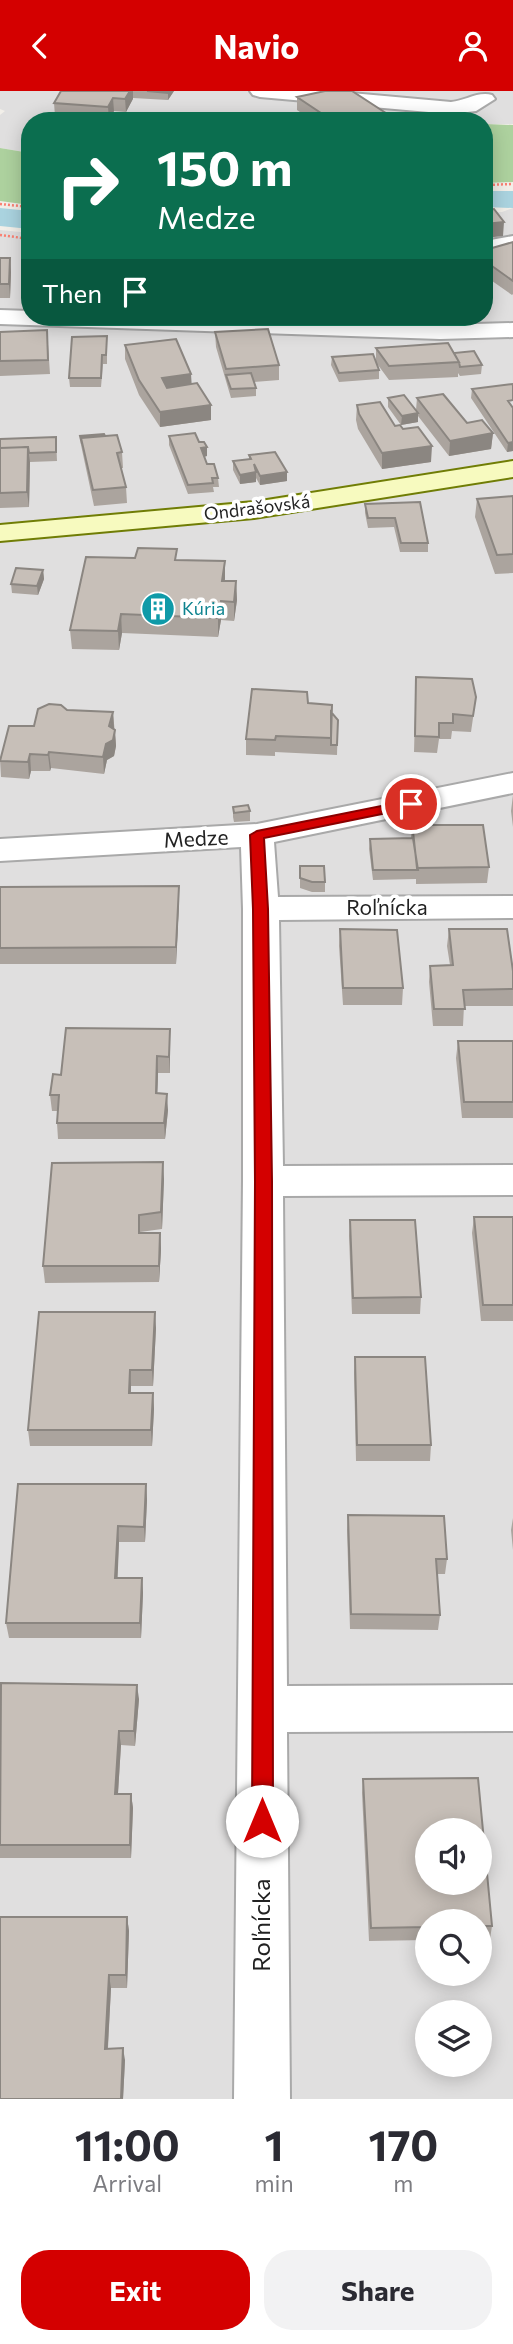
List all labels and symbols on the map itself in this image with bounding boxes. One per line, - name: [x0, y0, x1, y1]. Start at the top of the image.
- street label: Ondrašovská: [202, 490, 311, 524]
- building icon: Kúria: [139, 590, 177, 628]
- place label: Kúria: [182, 597, 225, 619]
- pin: [381, 774, 441, 834]
- street label: Medze: [163, 823, 229, 852]
- street label: Roľnícka: [346, 894, 428, 919]
- position arrow: [225, 1784, 299, 1858]
- street label: Roľnícka: [246, 1878, 275, 1972]

